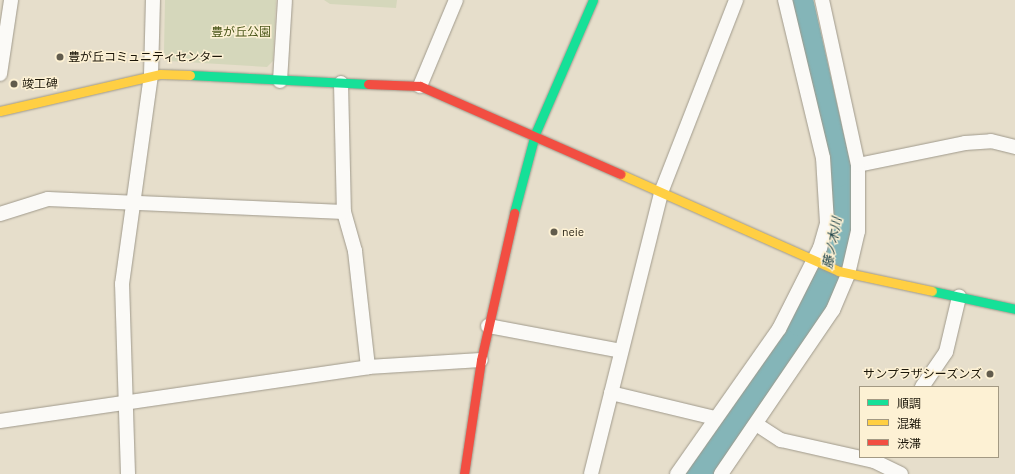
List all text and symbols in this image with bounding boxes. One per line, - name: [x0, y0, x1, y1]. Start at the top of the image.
- park label: 豊が丘公園: [211, 25, 271, 39]
- place label: 豊が丘コミュニティセンター: [68, 50, 224, 64]
- marker: 豊が丘コミュニティセンター: [55, 52, 65, 62]
- place label: 竣工碑: [22, 77, 58, 91]
- marker: 竣工碑: [9, 79, 19, 89]
- water label: 藤ノ木川: [819, 216, 845, 270]
- place label: neie: [562, 225, 584, 239]
- marker: neie: [549, 227, 559, 237]
- place label: サンプラザシーズンズ: [862, 367, 982, 381]
- marker: サンプラザシーズンズ: [985, 369, 995, 379]
- legend: [859, 386, 999, 458]
- text: 順調: [897, 396, 921, 410]
- text: 混雑: [897, 416, 921, 430]
- text: 渋滞: [897, 436, 921, 450]

